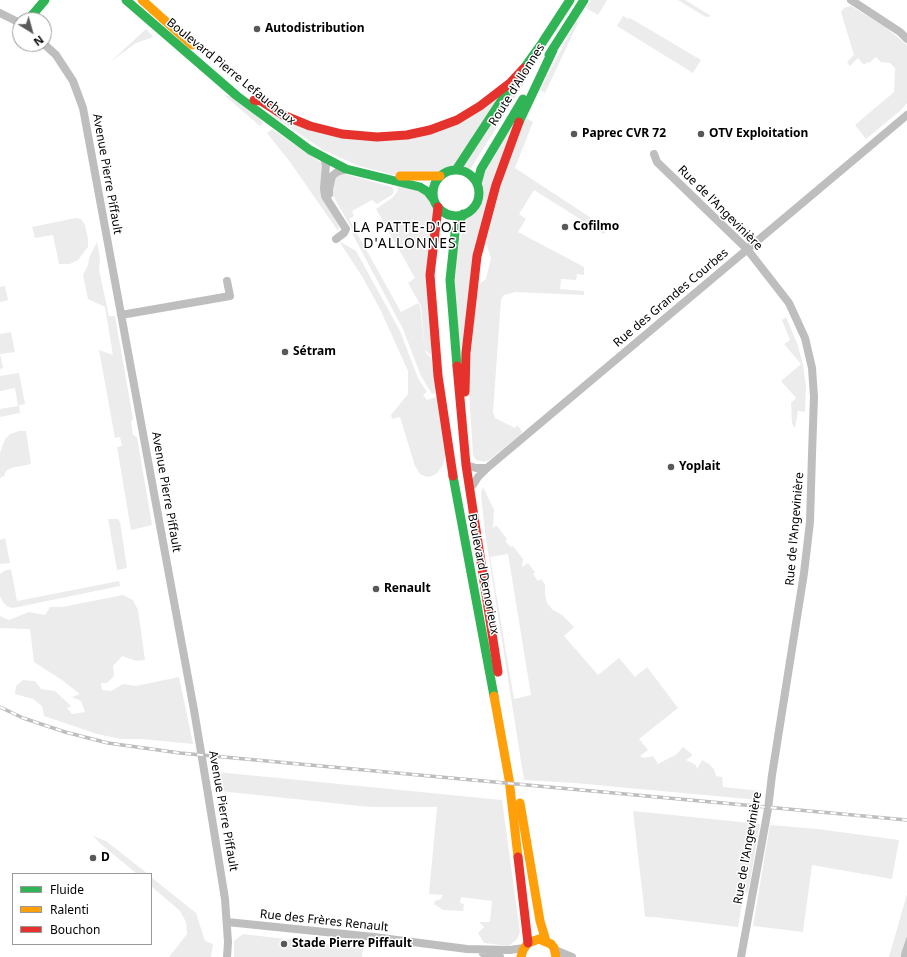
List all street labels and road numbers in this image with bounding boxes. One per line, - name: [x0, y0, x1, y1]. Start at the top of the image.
- street label: Boulevard Pierre Lefaucheux: [164, 15, 298, 129]
- street label: Route d'Allonnes: [486, 41, 548, 129]
- street label: Avenue Pierre Piffault: [89, 113, 125, 235]
- street label: Rue de l'Angevinière: [675, 163, 765, 253]
- street label: Rue des Grandes Courbes: [611, 246, 731, 350]
- street label: Avenue Pierre Piffault: [148, 431, 184, 553]
- street label: Rue de l'Angevinière: [783, 472, 807, 586]
- street label: Boulevard Demorieux: [464, 512, 502, 636]
- street label: Avenue Pierre Piffault: [205, 750, 241, 872]
- street label: Rue de l'Angevinière: [731, 791, 765, 905]
- street label: Rue des Frères Renault: [259, 907, 389, 935]

